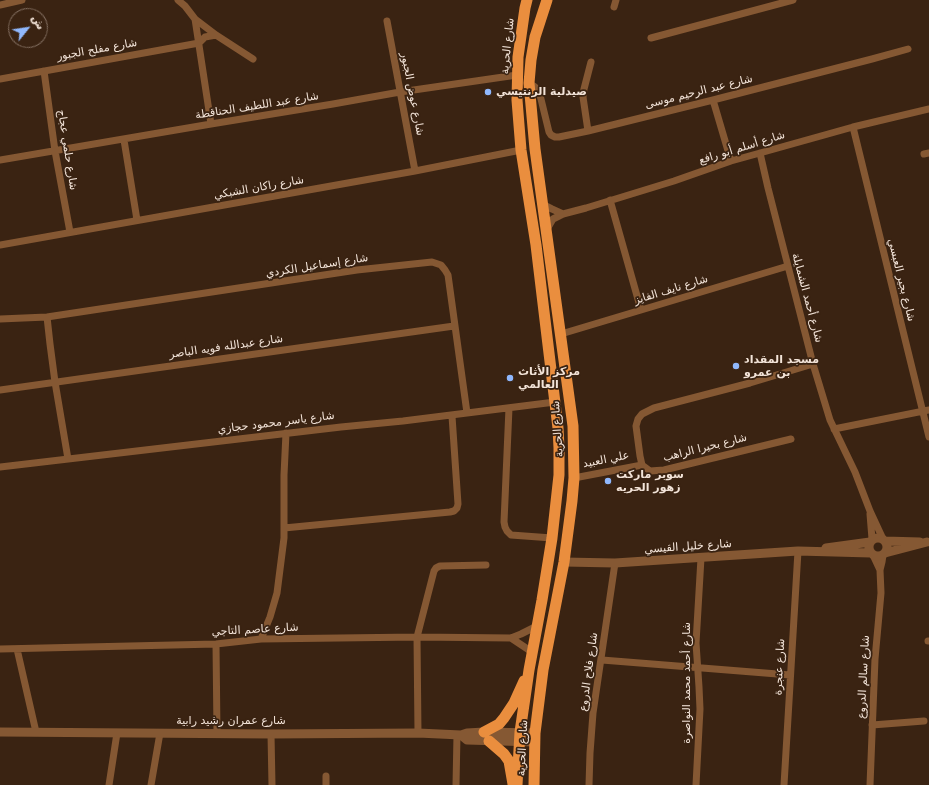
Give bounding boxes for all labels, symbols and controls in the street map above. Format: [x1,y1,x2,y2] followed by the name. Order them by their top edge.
[8,8,48,48] north arrow
[29,12,47,32] text: ش
[498,17,518,75] street label: شارع الحرية
[56,36,138,64] street label: شارع مفلح الجبور
[397,51,427,137] street label: شارع عوض الجبور
[644,72,754,112] street label: شارع عبد الرحيم موسى
[496,85,587,99] place label: صيدلية الرنتيسي
[483,87,493,97] marker: صيدلية الرنتيسي
[194,90,320,122] street label: شارع عبد اللطيف الحناقطة
[54,109,80,191] street label: شارع حلمي عجاج
[697,129,787,167] street label: شارع أسلم أبو رافع
[213,174,305,202] street label: شارع راكان الشبكي
[884,237,918,323] street label: شارع بجير العبسي
[265,251,369,281] street label: شارع إسماعيل الكردي
[789,252,825,344] street label: شارع أحمد الشمايلة
[632,272,710,308] street label: شارع نايف الفايز
[168,332,284,362] street label: شارع عبدالله فويه الباصر
[744,353,819,379] place label: مسجد المقداد بن عمرو
[731,361,741,371] marker: مسجد المقداد بن عمرو
[518,365,580,391] place label: مركز الأثاث العالمي
[505,373,515,383] marker: مركز الأثاث العالمي
[549,400,567,458] street label: شارع الحرية
[217,409,335,437] street label: شارع ياسر محمود حجازي
[662,431,748,465] street label: شارع بحيرا الراهب
[582,449,630,471] street label: علي العبيد
[616,468,684,494] place label: سوبر ماركت زهور الحريه
[603,476,613,486] marker: سوبر ماركت زهور الحريه
[644,537,732,557] street label: شارع خليل القيسي
[211,621,299,639] street label: شارع عاصم التاجي
[680,622,694,744] street label: شارع أحمد محمد النواصرة
[577,632,601,712] street label: شارع فلاح الدروع
[855,635,873,719] street label: شارع سالم الدروع
[772,638,788,696] street label: شارع عنجرة
[176,714,286,728] street label: شارع عمران رشيد رابية
[515,719,531,777] street label: شارع الحرية

